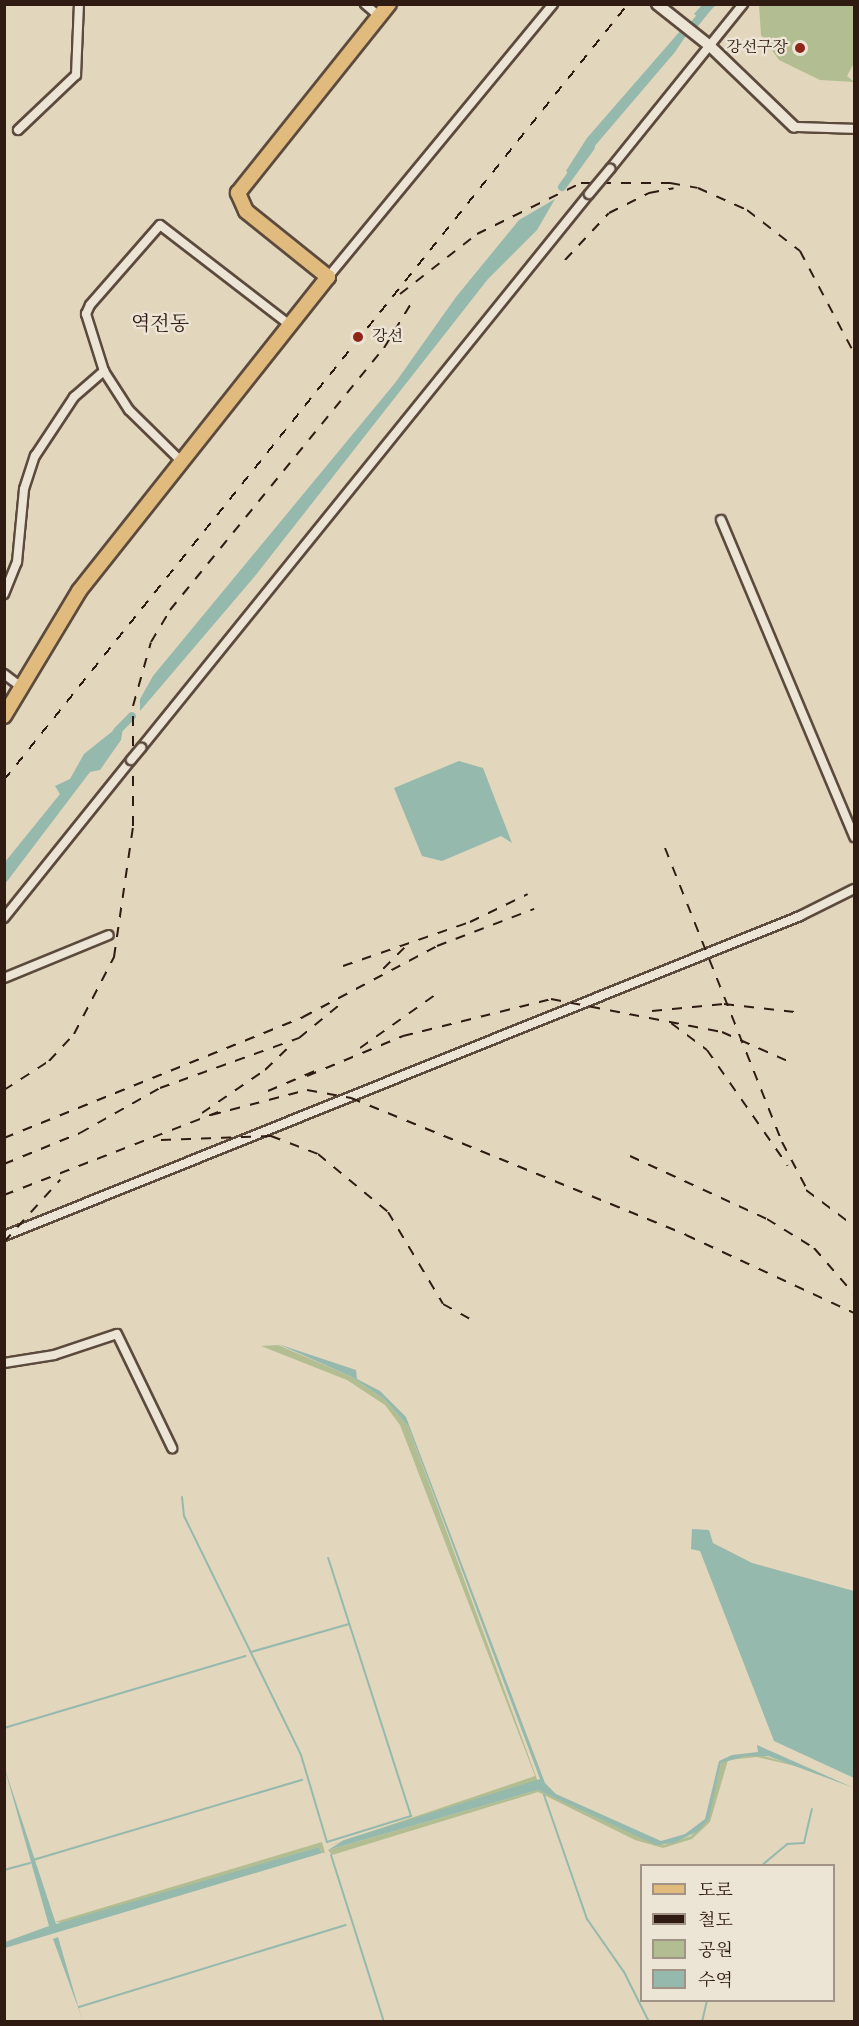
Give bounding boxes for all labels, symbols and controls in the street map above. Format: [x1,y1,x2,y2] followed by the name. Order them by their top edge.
[726,38,788,58] place label: 강선구장
[793,41,807,55] marker: 강선구장
[131,313,189,337] district label: 역전동
[372,327,403,347] place label: 강선
[349,328,367,346] marker: 강선
[640,1864,835,2002] legend
[698,1879,733,1904] text: 도로
[698,1909,733,1934] text: 철도
[698,1939,733,1964] text: 공원
[698,1969,733,1994] text: 수역

